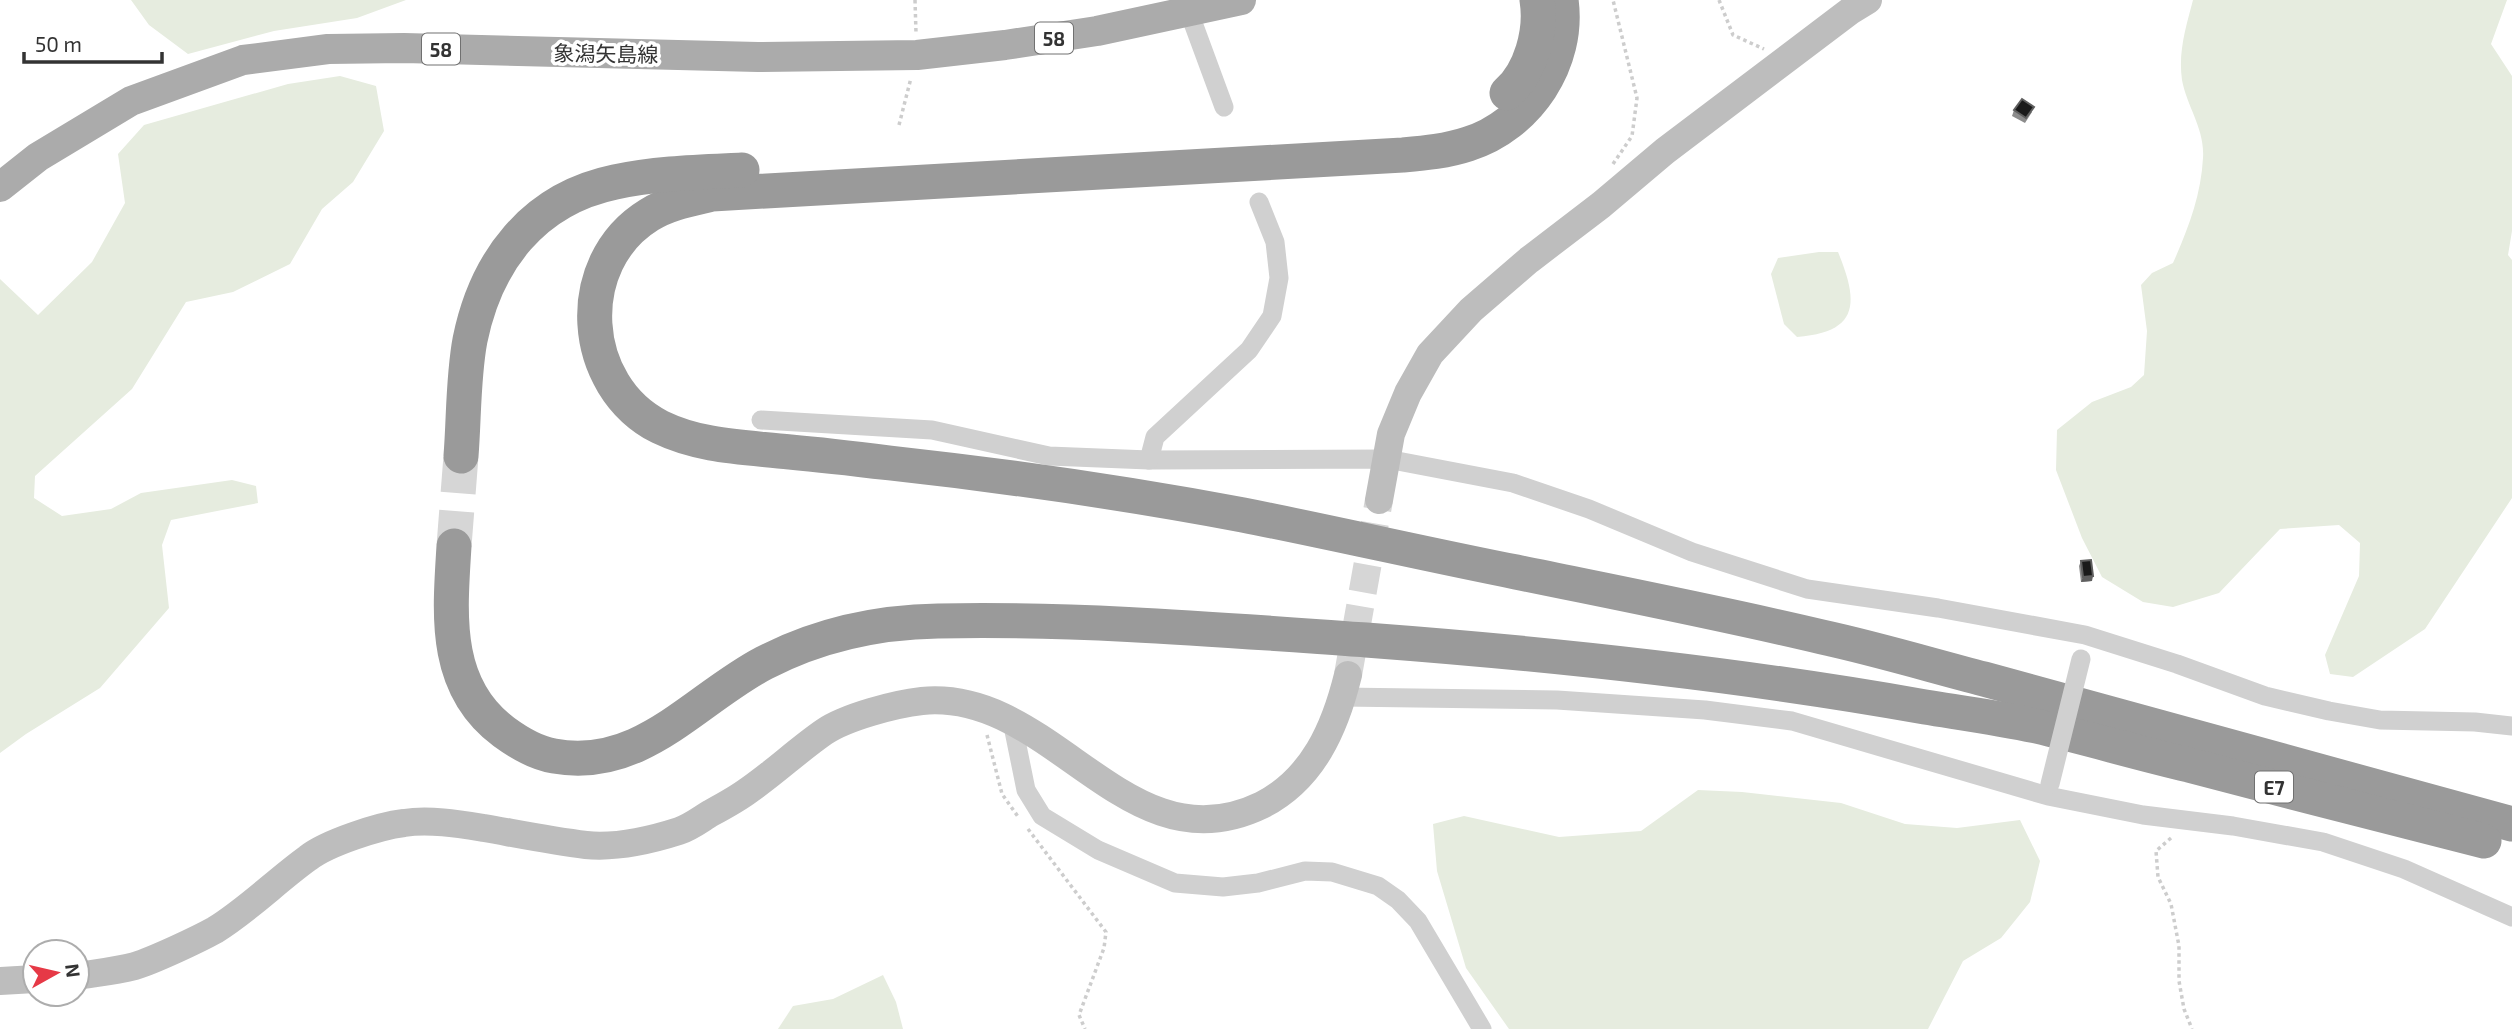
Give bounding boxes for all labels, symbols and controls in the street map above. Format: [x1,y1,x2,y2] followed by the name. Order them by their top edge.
[24,21,163,65] scale bar
[1035,22,1073,54] road number: 58
[35,31,82,56] text: 50 m
[422,34,460,64] road number: 58
[553,40,659,66] street label: 象潟矢島線
[2255,772,2293,802] road number: E7
[21,938,91,1008] north arrow
[61,962,86,979] text: N

